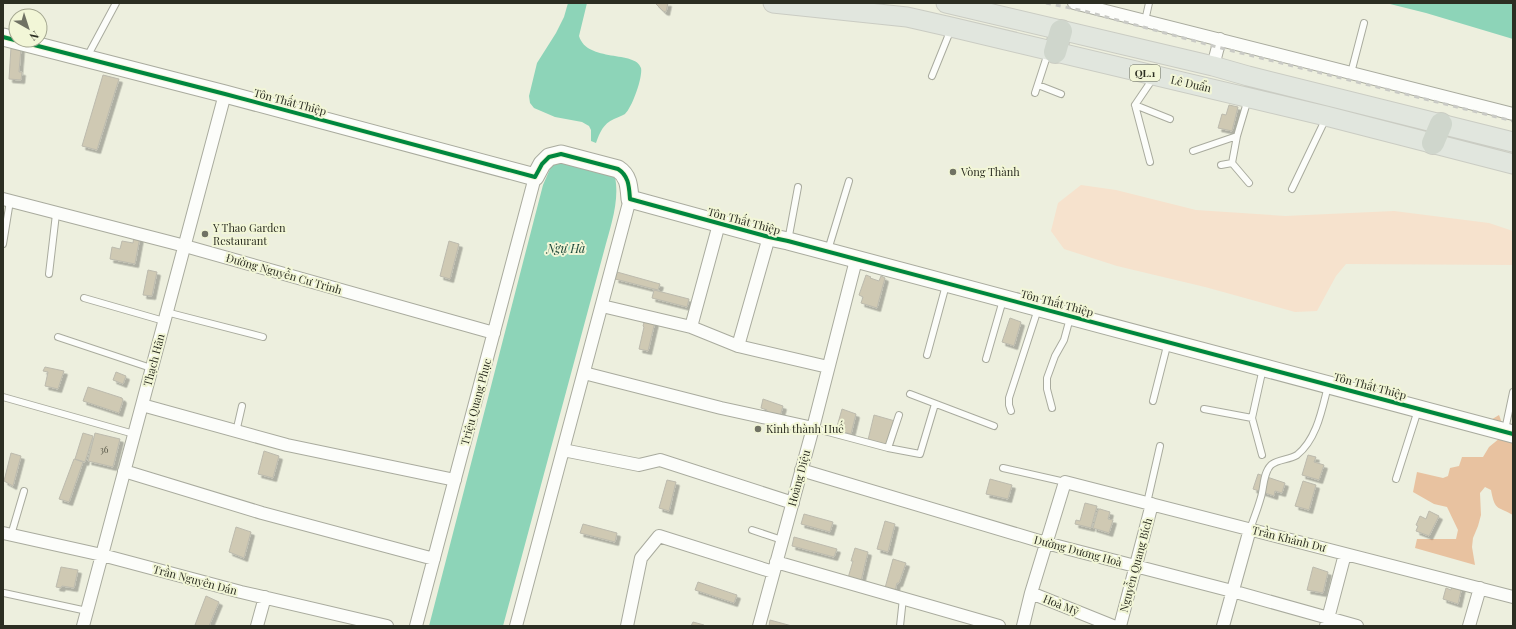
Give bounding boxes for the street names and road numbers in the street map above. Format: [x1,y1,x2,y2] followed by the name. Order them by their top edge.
[1130,65,1160,81] road number: QL.1
[1169,72,1213,96] street label: Lê Duẩn
[252,85,328,118] street label: Tôn Thất Thiệp
[706,204,782,237] street label: Tôn Thất Thiệp
[224,250,344,297] street label: Đường Nguyễn Cư Trinh
[1019,286,1095,319] street label: Tôn Thất Thiệp
[139,332,168,388] street label: Thạch Hãn
[457,357,494,447] street label: Triệu Quang Phục
[1332,369,1408,402] street label: Tôn Thất Thiệp
[784,447,813,508] street label: Hoàng Diệu
[1116,516,1155,614] street label: Nguyễn Quang Bích
[1251,522,1328,555] street label: Trần Khánh Dư
[1033,532,1124,570] street label: Đường Dương Hoà
[151,561,239,598] street label: Trần Nguyên Đán
[1041,591,1082,619] street label: Hoà Mỹ

